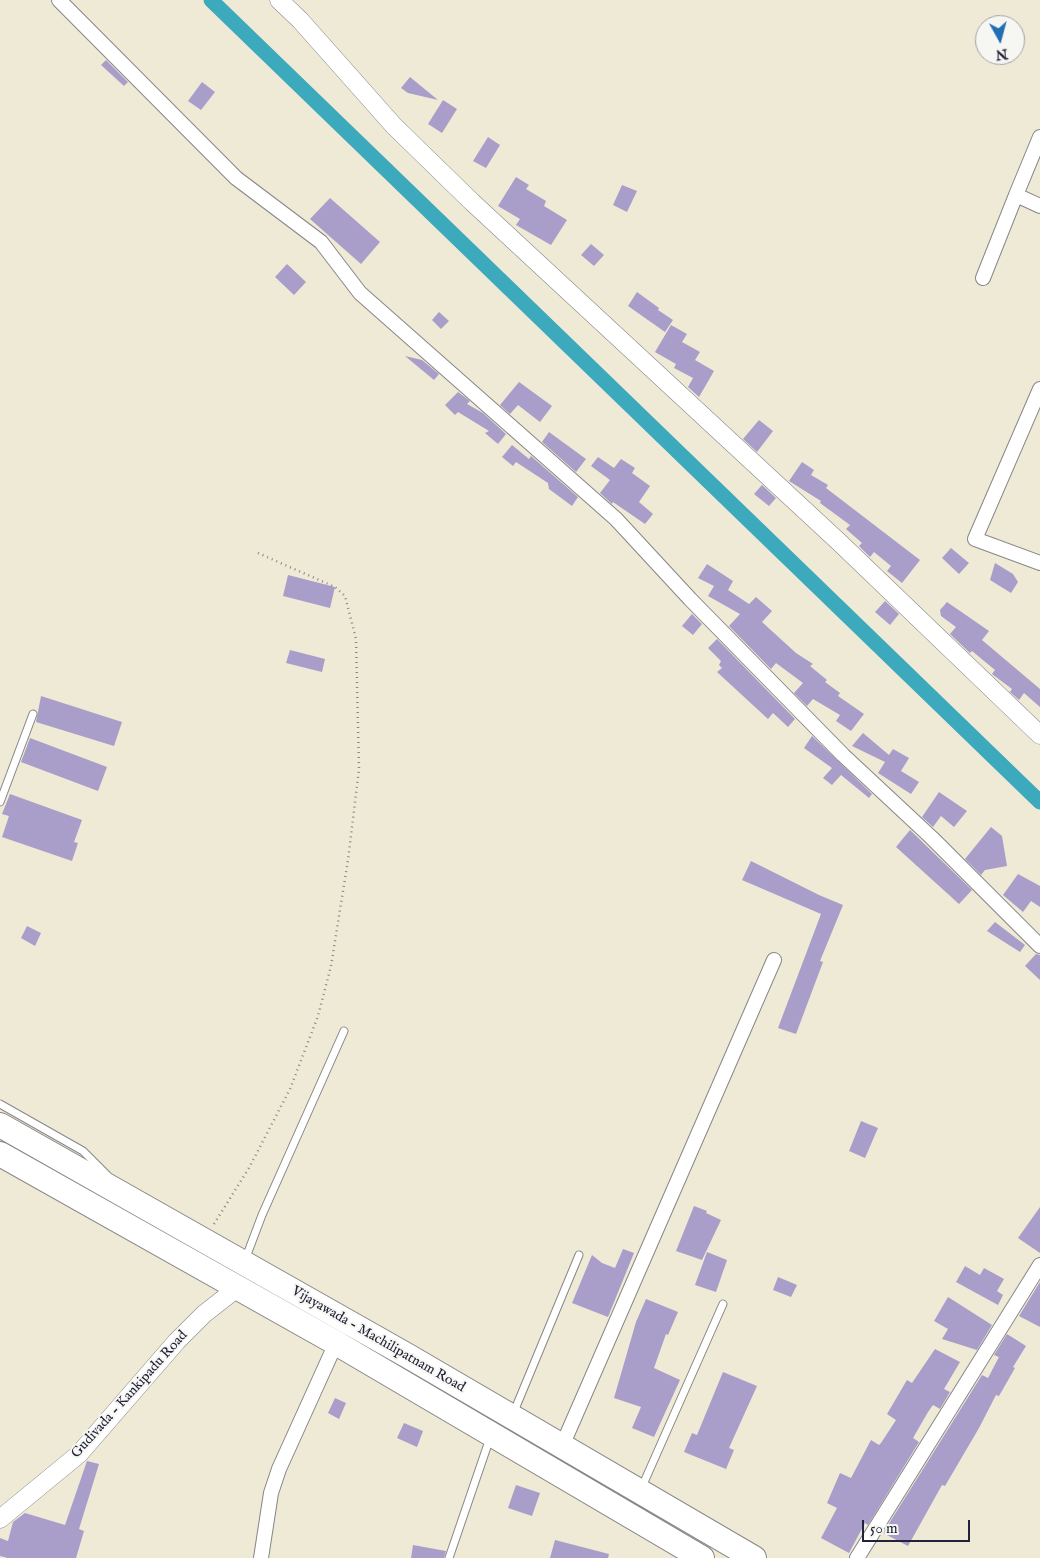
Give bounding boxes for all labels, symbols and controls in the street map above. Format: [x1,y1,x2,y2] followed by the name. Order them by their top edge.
[975,15,1025,65] north arrow
[995,44,1009,64] text: N
[288,1283,468,1397] street label: Vijayawada - Machilipatnam Road
[68,1328,192,1462] street label: Gudivada - Kankipadu Road
[865,1510,972,1542] scale bar
[870,1519,898,1538] text: 50 m

